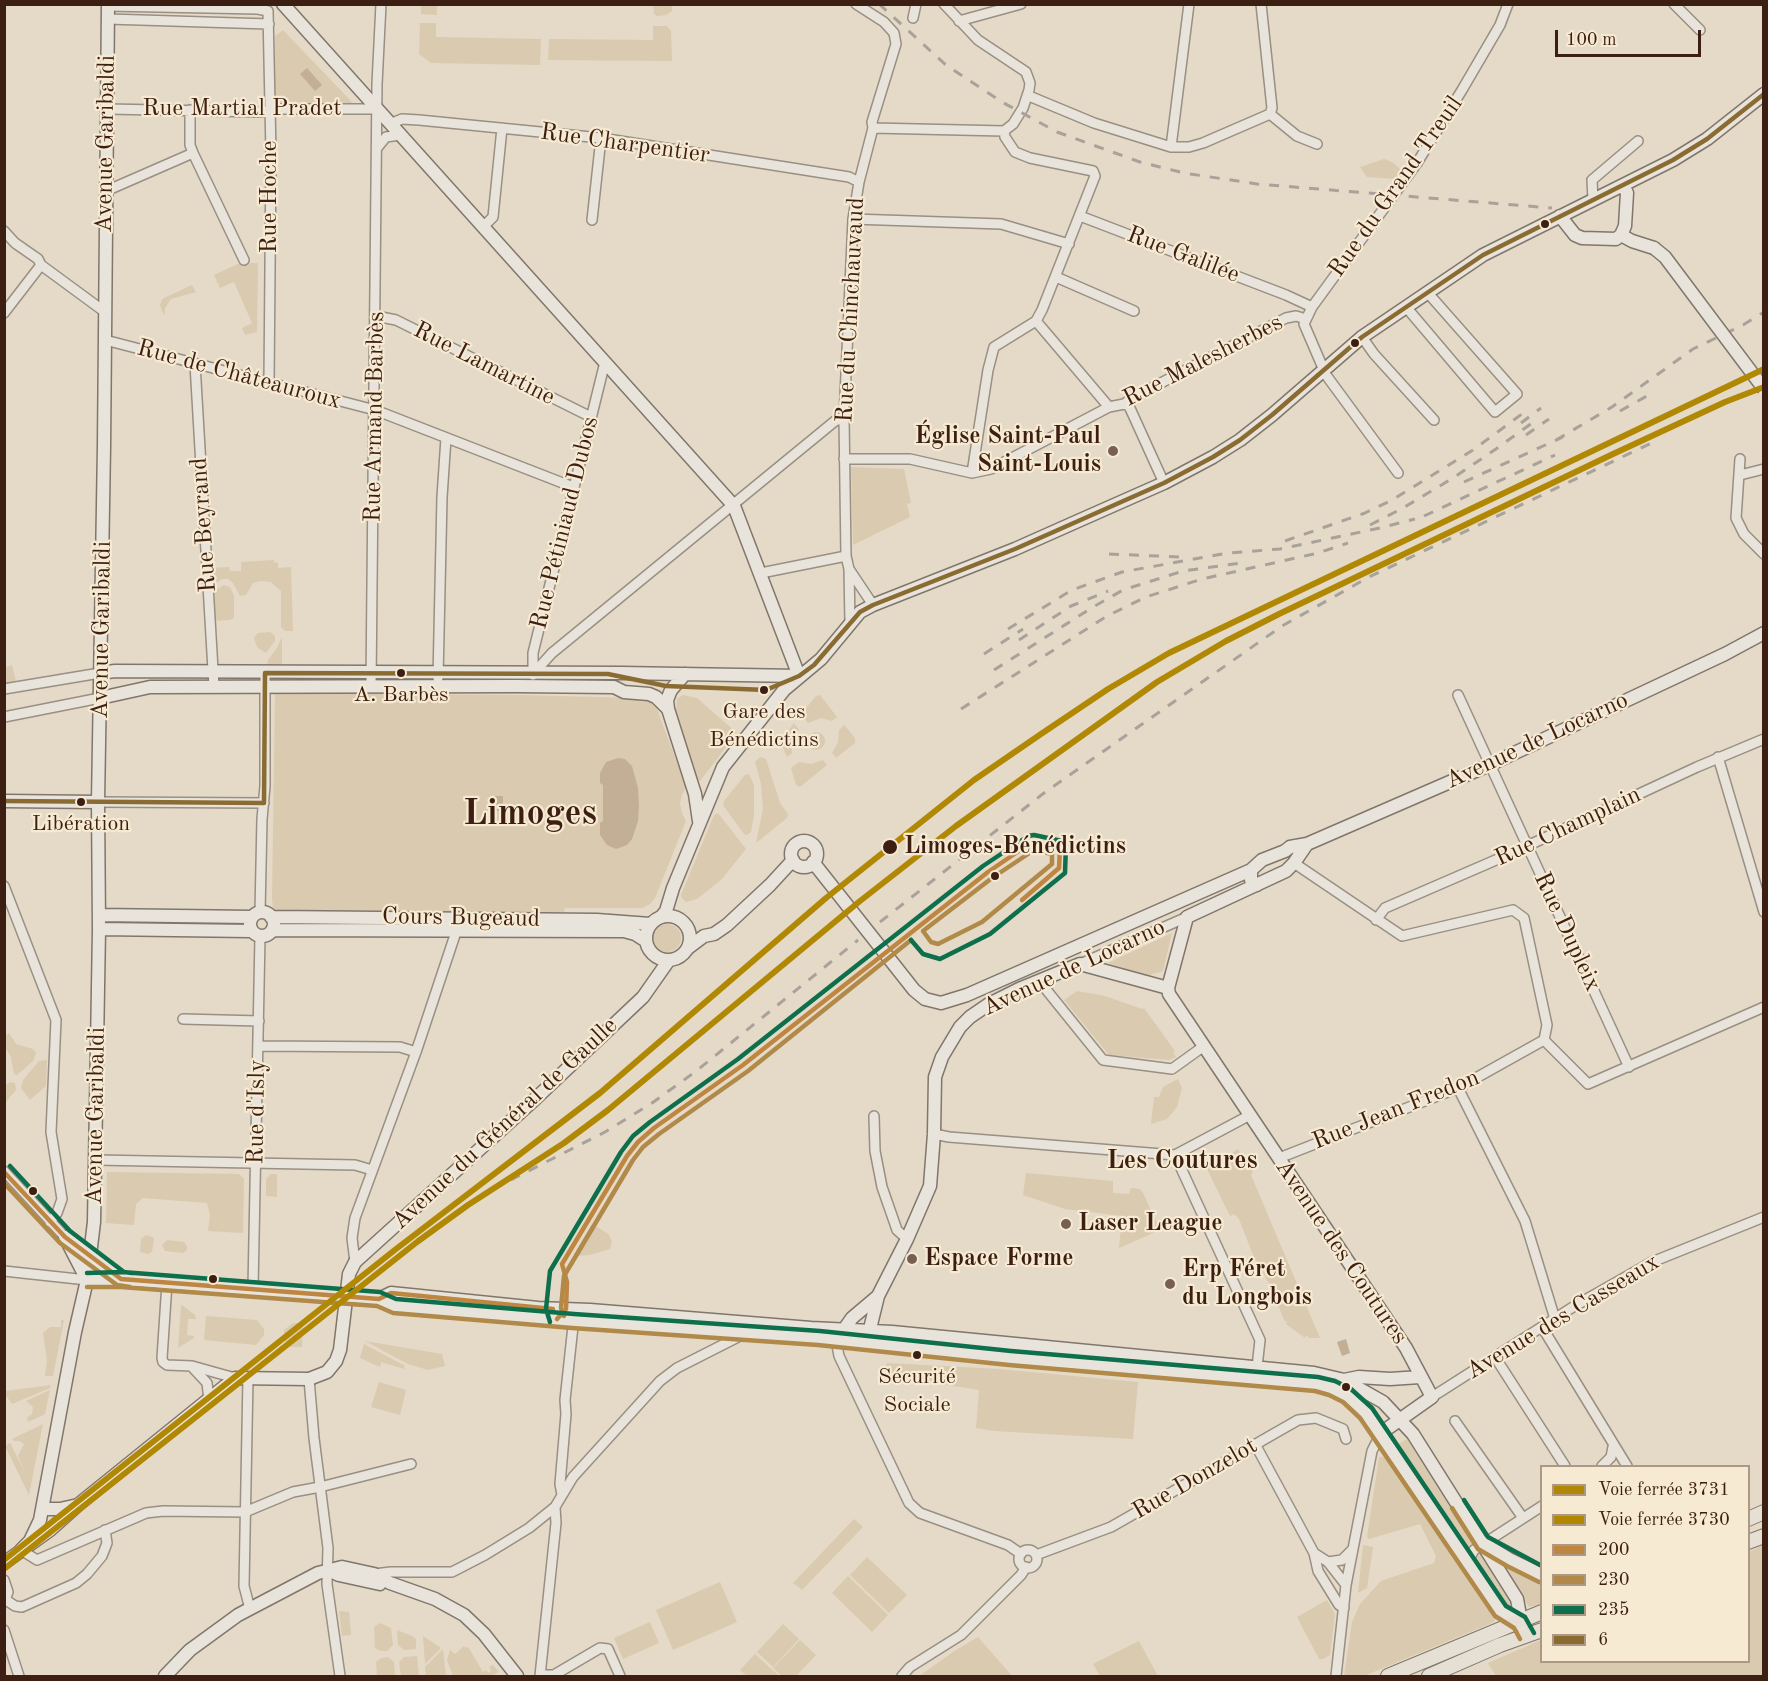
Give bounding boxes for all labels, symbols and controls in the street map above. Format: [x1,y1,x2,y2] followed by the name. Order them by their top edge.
[1558,18,1704,56] scale bar
[1566,31,1617,49] text: 100 m
[90,55,122,233] street label: Avenue Garibaldi
[1323,91,1469,283] street label: Rue du Grand Treuil
[142,95,342,123] street label: Rue Martial Pradet
[538,118,712,170] street label: Rue Charpentier
[256,140,284,254] street label: Rue Hoche
[831,197,871,423] street label: Rue du Chinchauvaud
[1539,218,1551,230] unlabelled marker
[1123,220,1243,290] street label: Rue Galilée
[1118,308,1288,414] street label: Rue Malesherbes
[359,311,391,523] street label: Rue Armand Barbès
[408,316,560,412] street label: Rue Lamartine
[134,334,344,416] street label: Rue de Châteauroux
[1349,337,1361,349] unlabelled marker
[525,414,605,632] street label: Rue Pétiniaud Dubos
[915,423,1101,479] place label: Église Saint-Paul Saint-Louis
[1106,444,1120,458] marker: Église Saint-Paul Saint-Louis
[185,457,223,593] street label: Rue Beyrand
[86,541,118,719] street label: Avenue Garibaldi
[395,667,407,679] marker: A. Barbès
[353,682,449,708] place label: A. Barbès
[758,684,770,696] marker: Gare des Bénédictins
[1441,686,1633,796] street label: Avenue de Locarno
[709,699,819,750] place label: Gare des Bénédictins
[1490,781,1646,873] street label: Rue Champlain
[463,793,597,837] district label: Limoges
[75,796,87,808] marker: Libération
[32,811,130,837] place label: Libération
[904,833,1126,861] place label: Limoges-Bénédictins
[881,838,899,856] marker: Limoges-Bénédictins
[1527,868,1607,996] street label: Rue Dupleix
[989,870,1001,882] unlabelled marker
[382,902,540,934] street label: Cours Bugeaud
[978,913,1170,1023] street label: Avenue de Locarno
[386,1012,624,1236] street label: Avenue du Général de Gaulle
[80,1027,112,1205] street label: Avenue Garibaldi
[242,1059,272,1165] street label: Rue d'Isly
[1308,1063,1484,1157] street label: Rue Jean Fredon
[1106,1145,1258,1177] district label: Les Coutures
[1268,1154,1414,1350] street label: Avenue des Coutures
[27,1185,39,1197] unlabelled marker
[1078,1210,1222,1238] place label: Laser League
[1059,1217,1073,1231] marker: Laser League
[924,1245,1073,1273] place label: Espace Forme
[1461,1248,1665,1386] street label: Avenue des Casseaux
[905,1252,919,1266] marker: Espace Forme
[1182,1256,1312,1312] place label: Erp Féret du Longbois
[207,1273,219,1285] unlabelled marker
[1163,1277,1177,1291] marker: Erp Féret du Longbois
[911,1349,923,1361] marker: Sécurité Sociale
[878,1364,956,1416] place label: Sécurité Sociale
[1340,1381,1352,1393] unlabelled marker
[1127,1432,1263,1526] street label: Rue Donzelot
[1540,1465,1750,1663] legend
[1598,1481,1730,1499] text: Voie ferrée 3731
[1598,1511,1730,1529] text: Voie ferrée 3730
[1598,1541,1629,1559] text: 200
[1598,1571,1629,1589] text: 230
[1598,1601,1629,1619] text: 235
[1598,1631,1608,1649] text: 6

